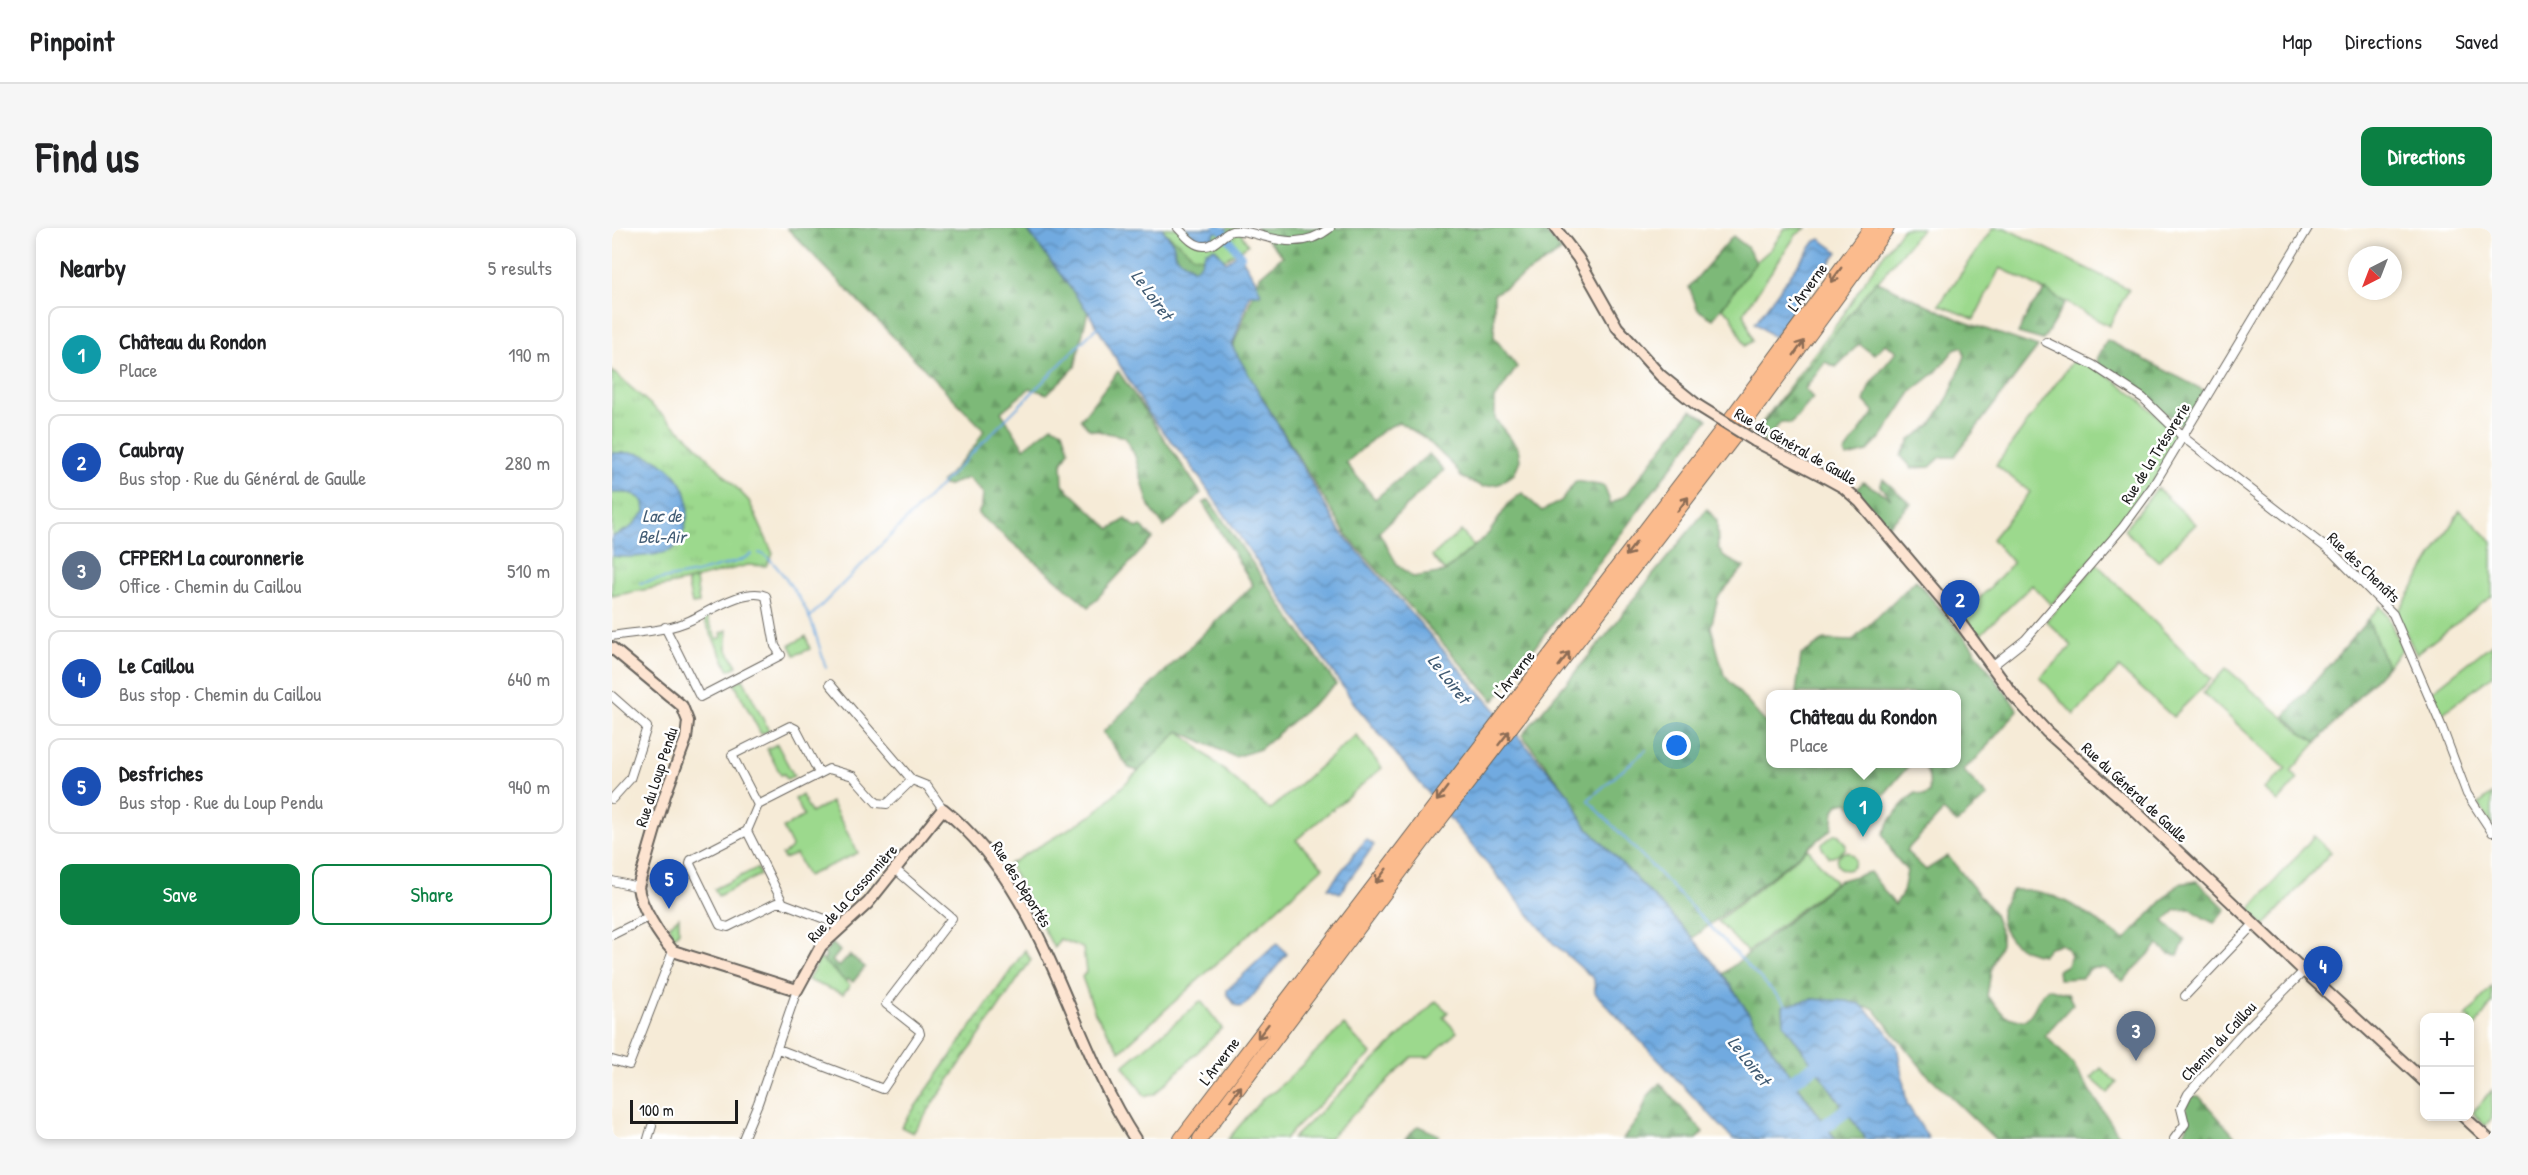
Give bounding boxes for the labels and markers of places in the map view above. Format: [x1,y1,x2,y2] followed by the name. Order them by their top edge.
[1940,580,1980,630] pin: 2
[1844,788,1882,837] pin: 1
[650,860,688,909] pin: 5
[2304,946,2342,996] pin: 4
[2116,1012,2156,1061] pin: 3

